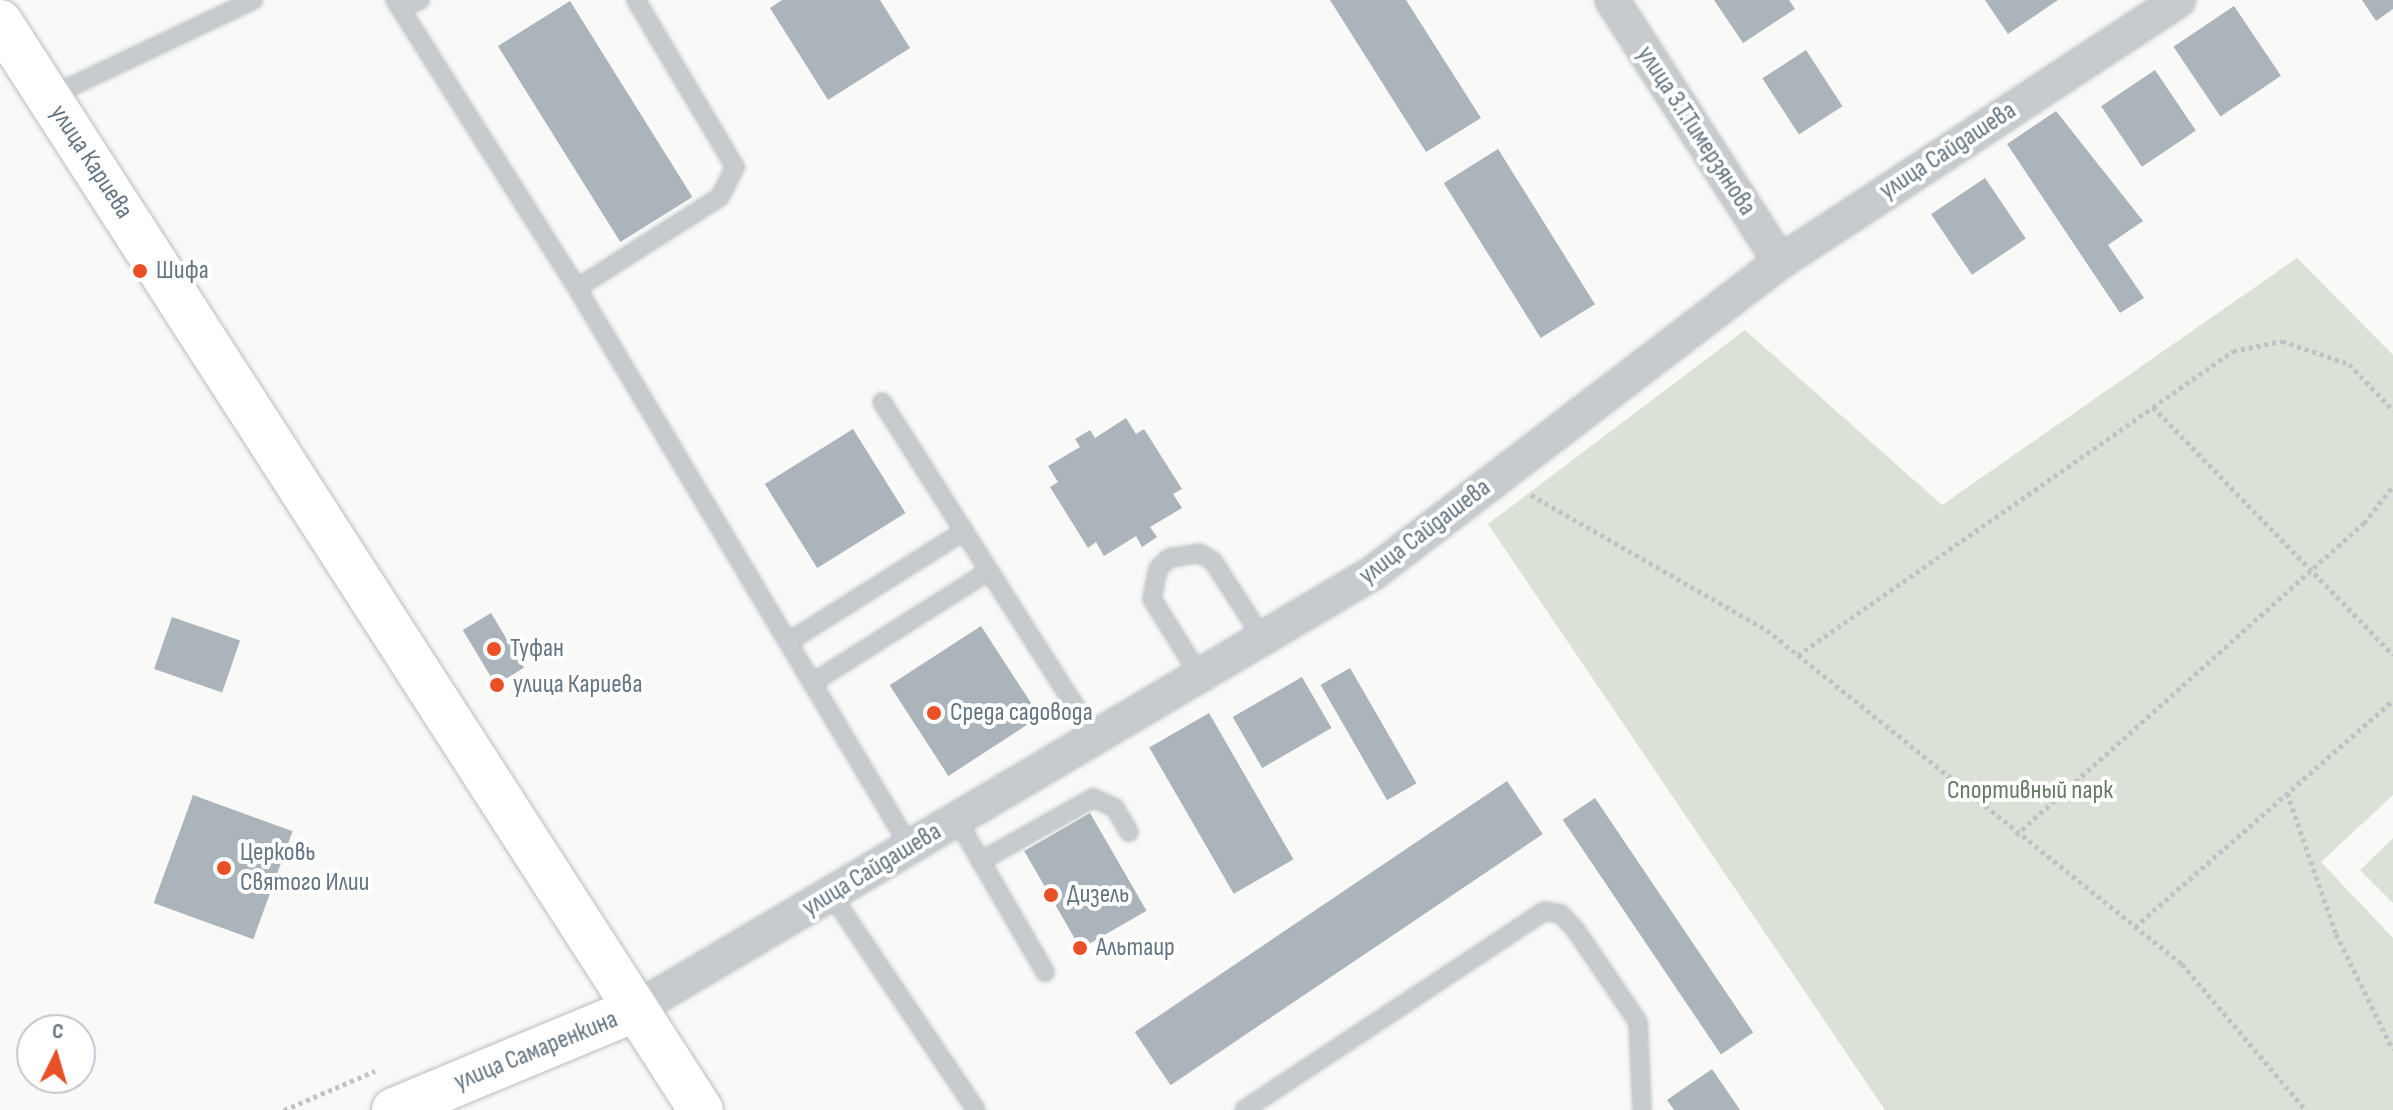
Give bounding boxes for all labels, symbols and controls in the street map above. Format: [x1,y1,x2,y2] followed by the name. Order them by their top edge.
[1630,40,1762,222] street label: улица З.Т.Тимерзянова
[1874,95,2022,207] street label: улица Сайдашева
[43,99,139,225] street label: улица Кариева
[156,255,209,287] place label: Шифа
[131,262,149,280] marker: Шифа
[1353,472,1497,592] street label: улица Сайдашева
[510,633,564,665] place label: Туфан
[485,640,503,658] marker: Туфан
[513,669,642,701] place label: улица Кариева
[488,676,506,694] marker: улица Кариева
[950,697,1093,729] place label: Среда садовода
[925,704,943,722] marker: Среда садовода
[1947,775,2113,807] park label: Спортивный парк
[797,816,947,924] street label: улица Сайдашева
[240,837,369,898] place label: Церковь Святого Илии
[215,859,233,877] marker: Церковь Святого Илии
[1067,879,1129,911] place label: Дизель
[1042,886,1060,904] marker: Дизель
[1096,932,1175,964] place label: Альтаир
[1071,939,1089,957] marker: Альтаир
[450,1004,622,1098] street label: улица Самаренкина
[16,1014,96,1094] north arrow
[51,1018,65,1046] text: С

